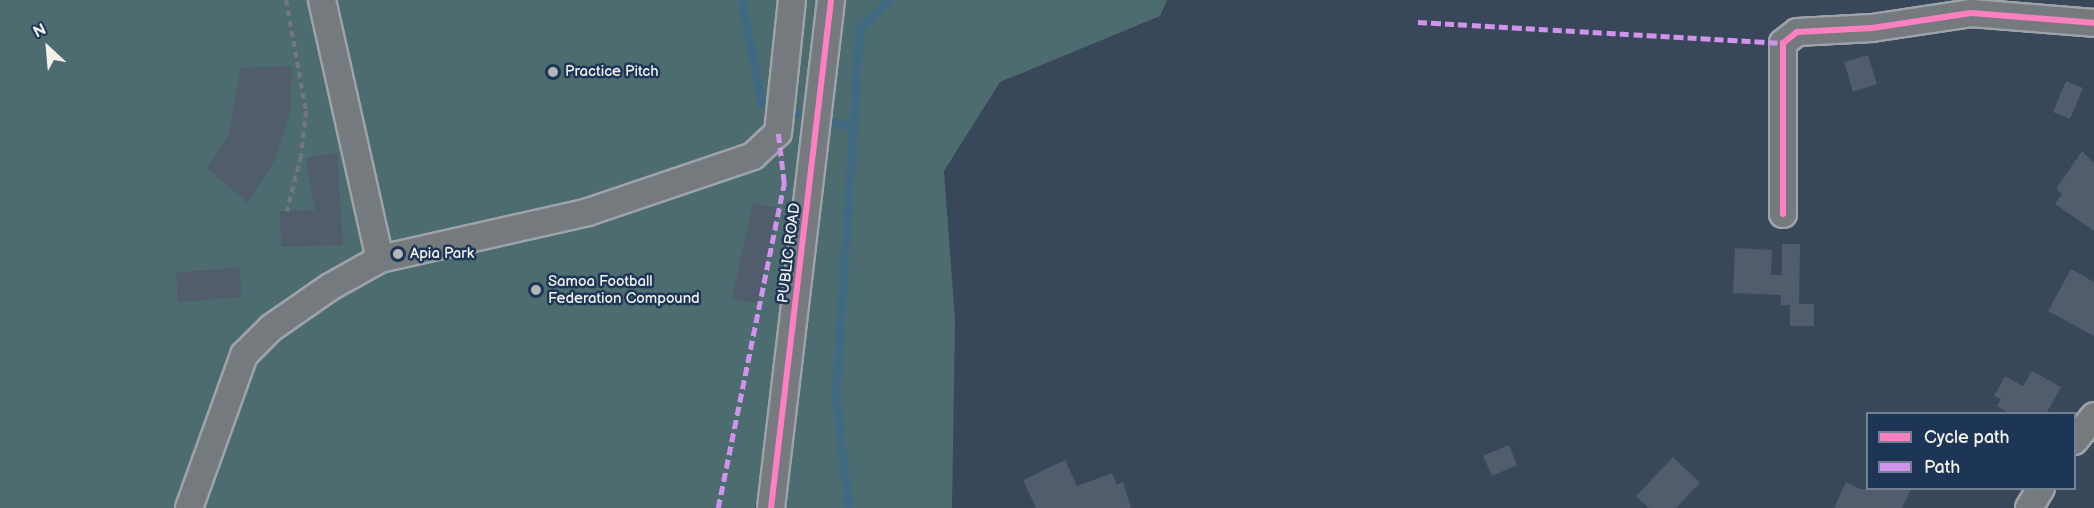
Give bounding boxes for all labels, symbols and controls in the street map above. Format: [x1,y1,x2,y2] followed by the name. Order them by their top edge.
[18,18,78,78] north arrow
[30,20,49,43] text: N
[565,63,658,81] place label: Practice Pitch
[546,65,560,79] marker: Practice Pitch
[774,202,804,304] street label: PUBLIC ROAD
[410,245,474,263] place label: Apia Park
[391,247,405,261] marker: Apia Park
[548,272,700,307] place label: Samoa Football Federation Compound
[529,283,543,297] marker: Samoa Football Federation Compound
[1866,412,2076,490] legend
[1924,427,2010,448] text: Cycle path
[1924,457,1960,478] text: Path

